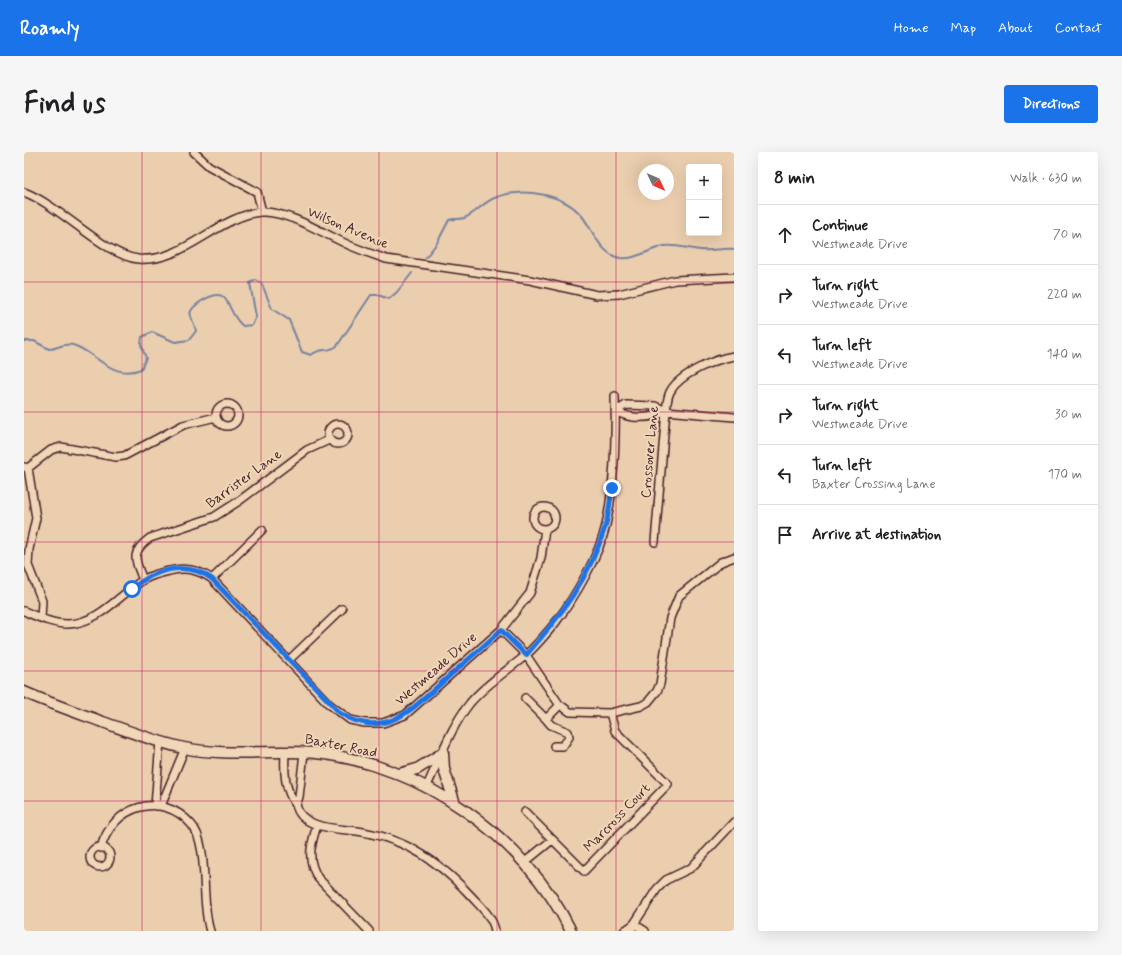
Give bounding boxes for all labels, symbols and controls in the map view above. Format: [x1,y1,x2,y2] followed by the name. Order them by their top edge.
[20,16,79,41] text: Roamly
[894,19,928,37] text: Home
[950,19,976,37] text: Map
[998,19,1033,37] text: About
[1055,19,1102,37] text: Contact
[1004,85,1098,123] button: Directions
[24,86,105,123] text: Find us
[638,164,674,200] north arrow
[686,164,722,236] map controls
[686,164,722,200] button: +
[774,167,815,189] text: 8 min
[1010,170,1082,187] text: Walk · 630 m
[686,200,722,236] button: −
[305,203,392,253] street label: Wilson Avenue
[812,216,868,236] text: Continue
[774,224,796,246] icon: ahead
[1053,226,1082,243] text: 70 m
[812,236,908,253] text: Westmeade Drive
[812,276,879,296] text: Turn right
[774,284,796,306] icon: right
[1047,286,1082,303] text: 220 m
[812,296,908,313] text: Westmeade Drive
[812,336,872,356] text: Turn left
[774,344,796,366] icon: left
[1047,346,1082,363] text: 140 m
[812,356,908,373] text: Westmeade Drive
[812,396,879,416] text: Turn right
[774,404,796,426] icon: right
[637,405,663,499] street label: Crossover Lane
[1055,406,1082,423] text: 30 m
[812,416,908,433] text: Westmeade Drive
[203,445,286,513] street label: Barrister Lane
[812,456,872,476] text: Turn left
[774,464,796,486] icon: left
[1048,466,1082,483] text: 170 m
[812,476,936,493] text: Baxter Crossing Lane
[603,479,621,497] route end
[774,524,796,546] icon: arrive
[812,525,941,545] text: Arrive at destination
[123,580,141,598] route start
[391,628,481,710] street label: Westmeade Drive
[303,730,379,762] street label: Baxter Road
[580,780,654,856] street label: Marcross Court

